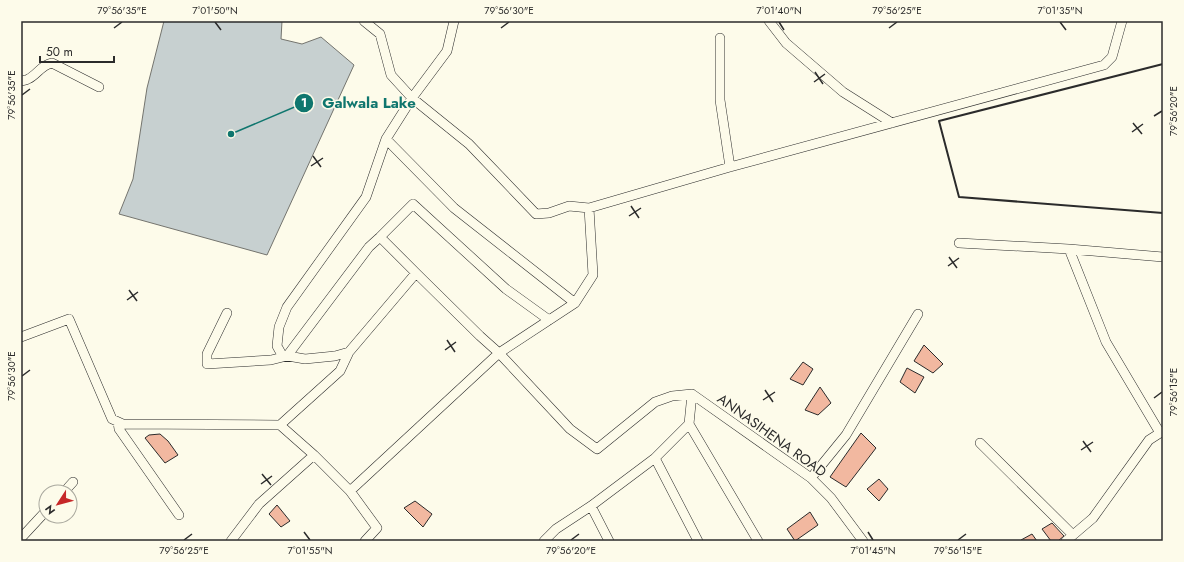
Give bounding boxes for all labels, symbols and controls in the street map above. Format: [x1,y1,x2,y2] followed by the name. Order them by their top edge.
[97,3,147,18] text: 79°56'35"E
[192,3,238,18] text: 7°01'50"N
[484,3,534,18] text: 79°56'30"E
[756,3,802,18] text: 7°01'40"N
[872,3,922,18] text: 79°56'25"E
[1038,3,1082,18] text: 7°01'35"N
[40,38,114,64] scale bar
[46,43,73,61] text: 50 m
[4,70,19,120] text: 79°56'35"E
[1166,86,1181,136] text: 79°56'20"E
[294,90,423,117] callout: Galwala Lake
[322,92,416,114] text: Galwala Lake
[301,94,307,112] text: 1
[4,351,19,401] text: 79°56'30"E
[1166,368,1181,416] text: 79°56'15"E
[713,389,831,481] street label: ANNASIHENA ROAD
[38,484,78,524] north arrow
[41,502,59,518] text: N
[159,543,209,558] text: 79°56'25"E
[287,543,333,558] text: 7°01'55"N
[546,543,596,558] text: 79°56'20"E
[850,543,896,558] text: 7°01'45"N
[934,543,982,558] text: 79°56'15"E

